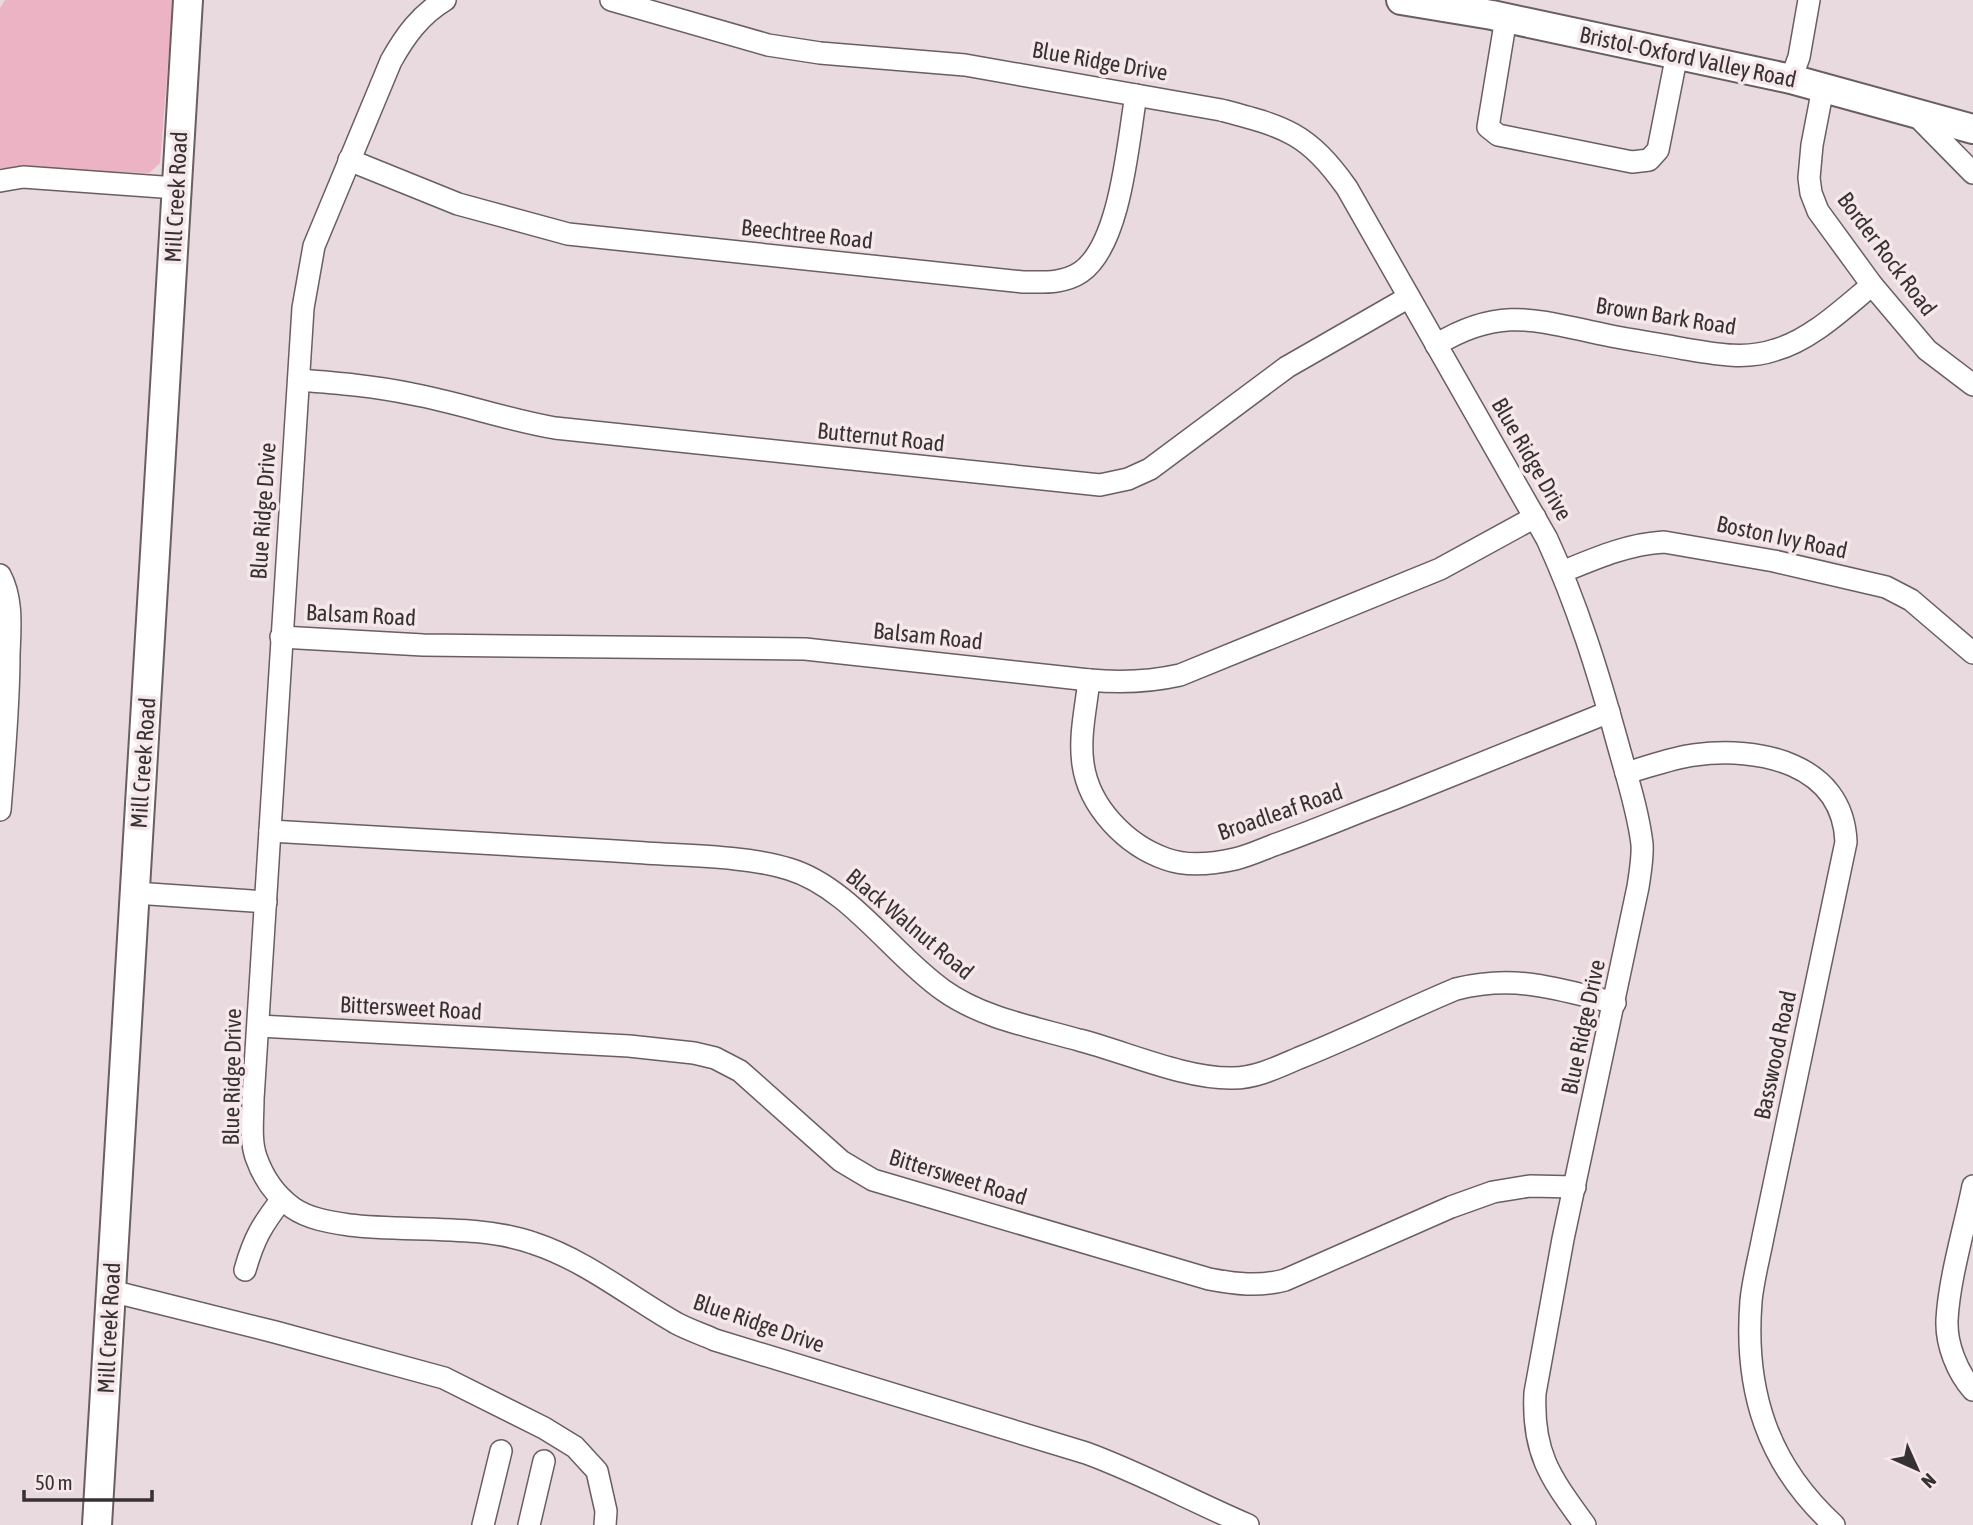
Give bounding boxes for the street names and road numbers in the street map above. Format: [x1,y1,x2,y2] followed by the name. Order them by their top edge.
[1577,21,1799,93] street label: Bristol-Oxford Valley Road
[1030,36,1170,86] street label: Blue Ridge Drive
[160,131,192,263] street label: Mill Creek Road
[1832,187,1942,321] street label: Border Rock Road
[740,214,874,254] street label: Beechtree Road
[1594,292,1738,340] street label: Brown Bark Road
[1486,393,1578,525] street label: Blue Ridge Drive
[816,417,946,457] street label: Butternut Road
[245,442,281,580] street label: Blue Ridge Drive
[1714,510,1850,564] street label: Boston Ivy Road
[305,599,417,631] street label: Balsam Road
[872,617,984,655] street label: Balsam Road
[125,697,161,829] street label: Mill Creek Road
[1214,778,1346,846] street label: Broadleaf Road
[841,863,979,985] street label: Black Walnut Road
[1556,957,1610,1097] street label: Blue Ridge Drive
[1749,988,1801,1122] street label: Basswood Road
[339,991,483,1025] street label: Bittersweet Road
[218,1008,246,1146] street label: Blue Ridge Drive
[886,1144,1030,1210] street label: Bittersweet Road
[93,1262,125,1394] street label: Mill Creek Road
[690,1288,828,1358] street label: Blue Ridge Drive

